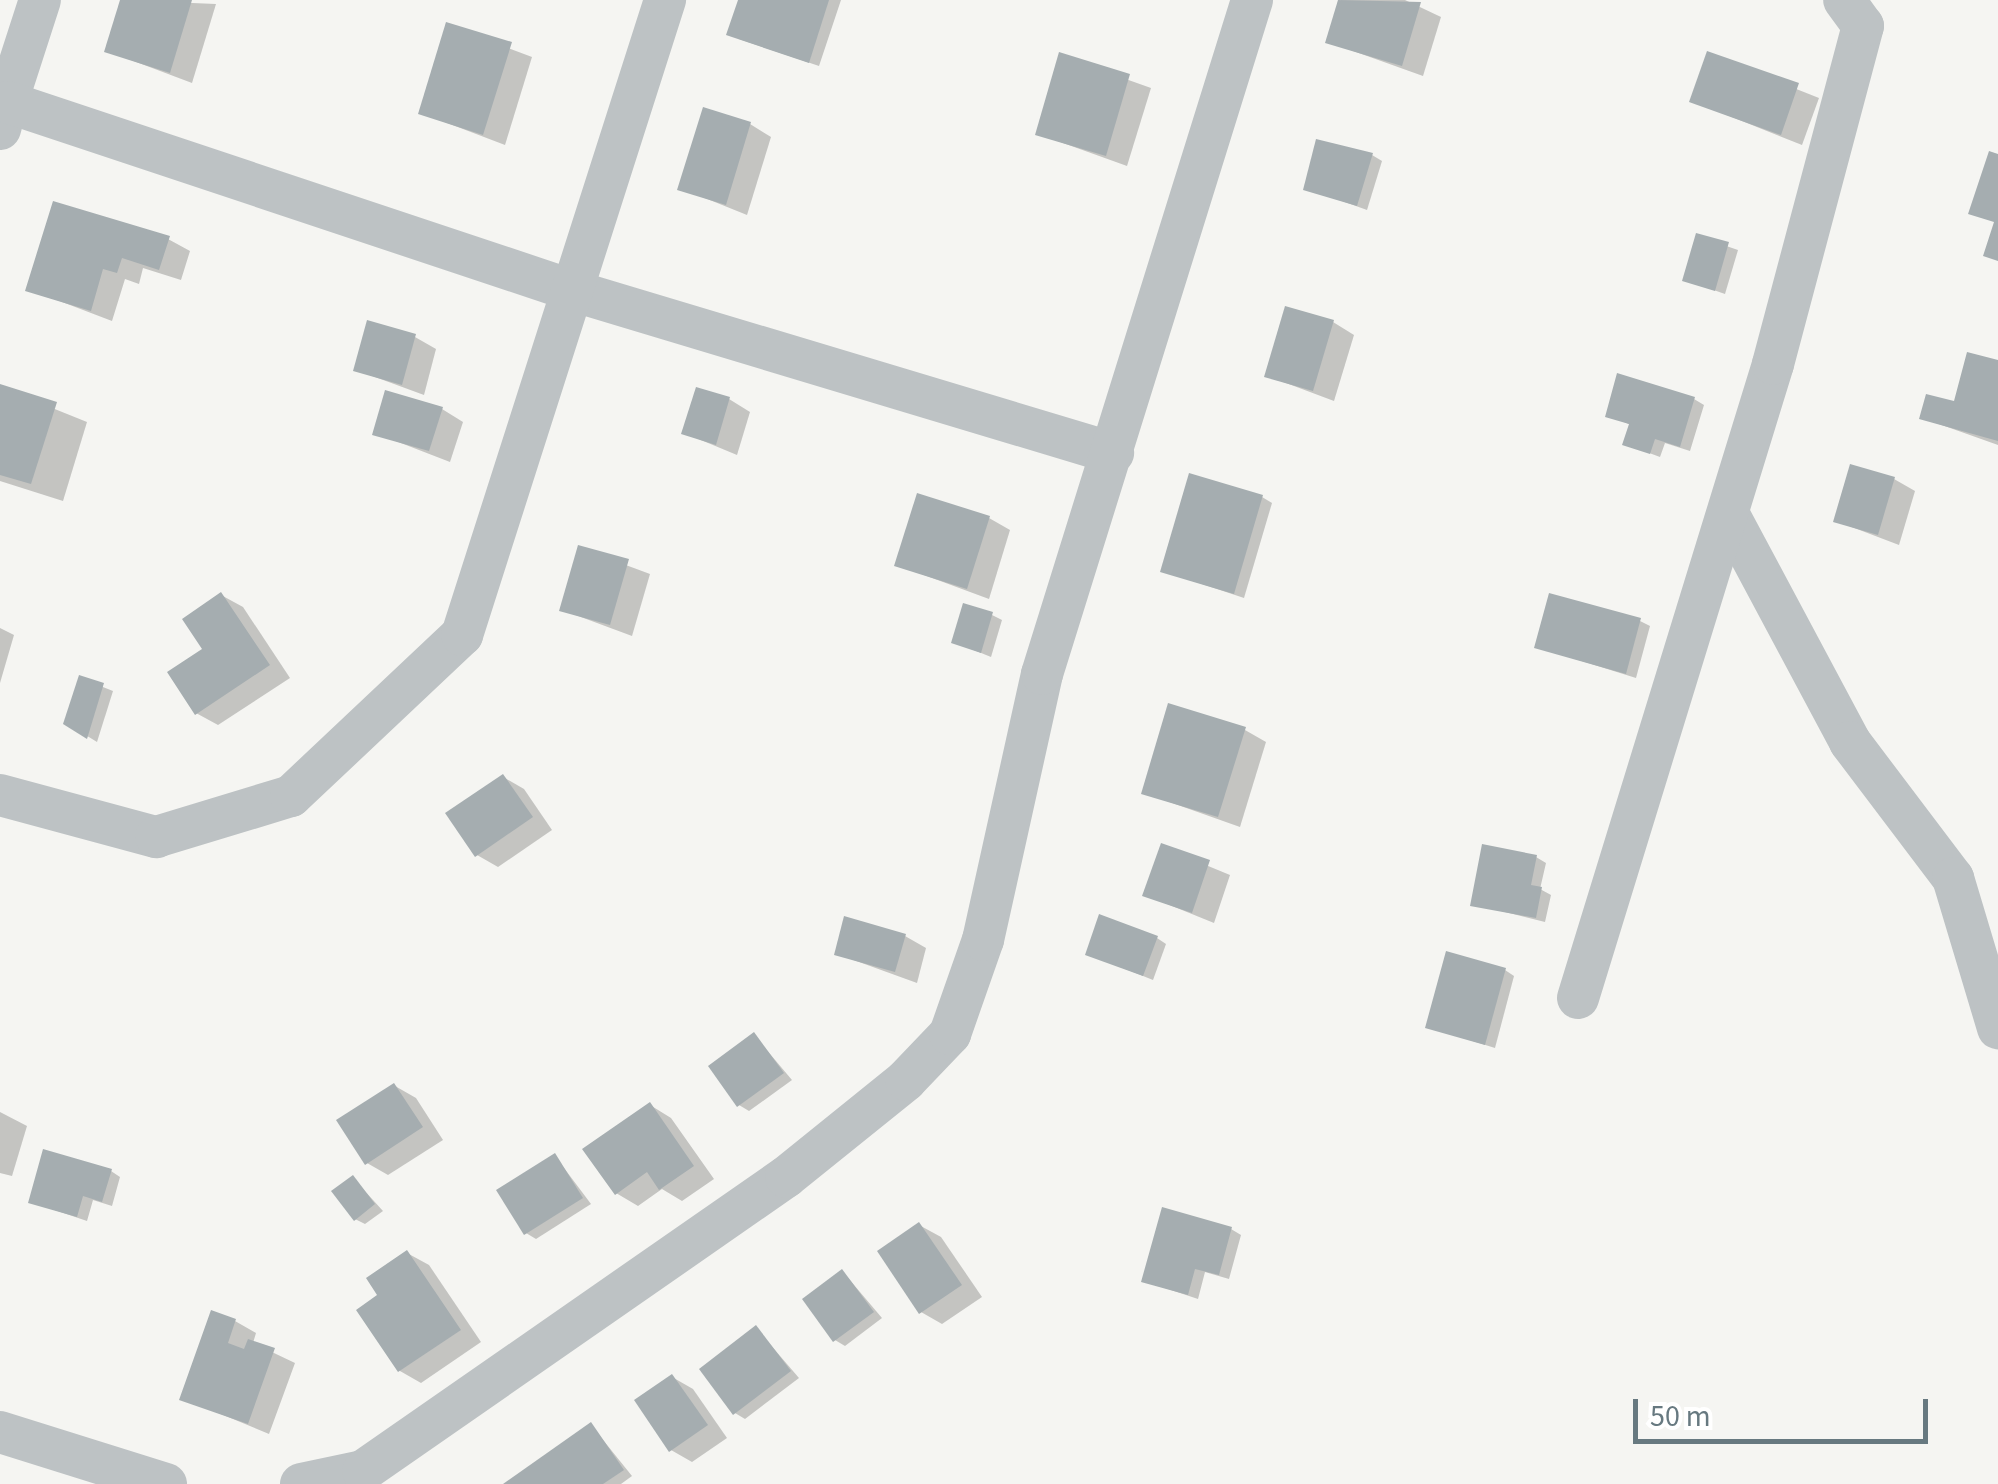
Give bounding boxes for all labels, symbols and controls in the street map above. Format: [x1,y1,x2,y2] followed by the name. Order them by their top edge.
[1638,1379,1933,1441] scale bar
[1650,1395,1711,1438] text: 50 m

